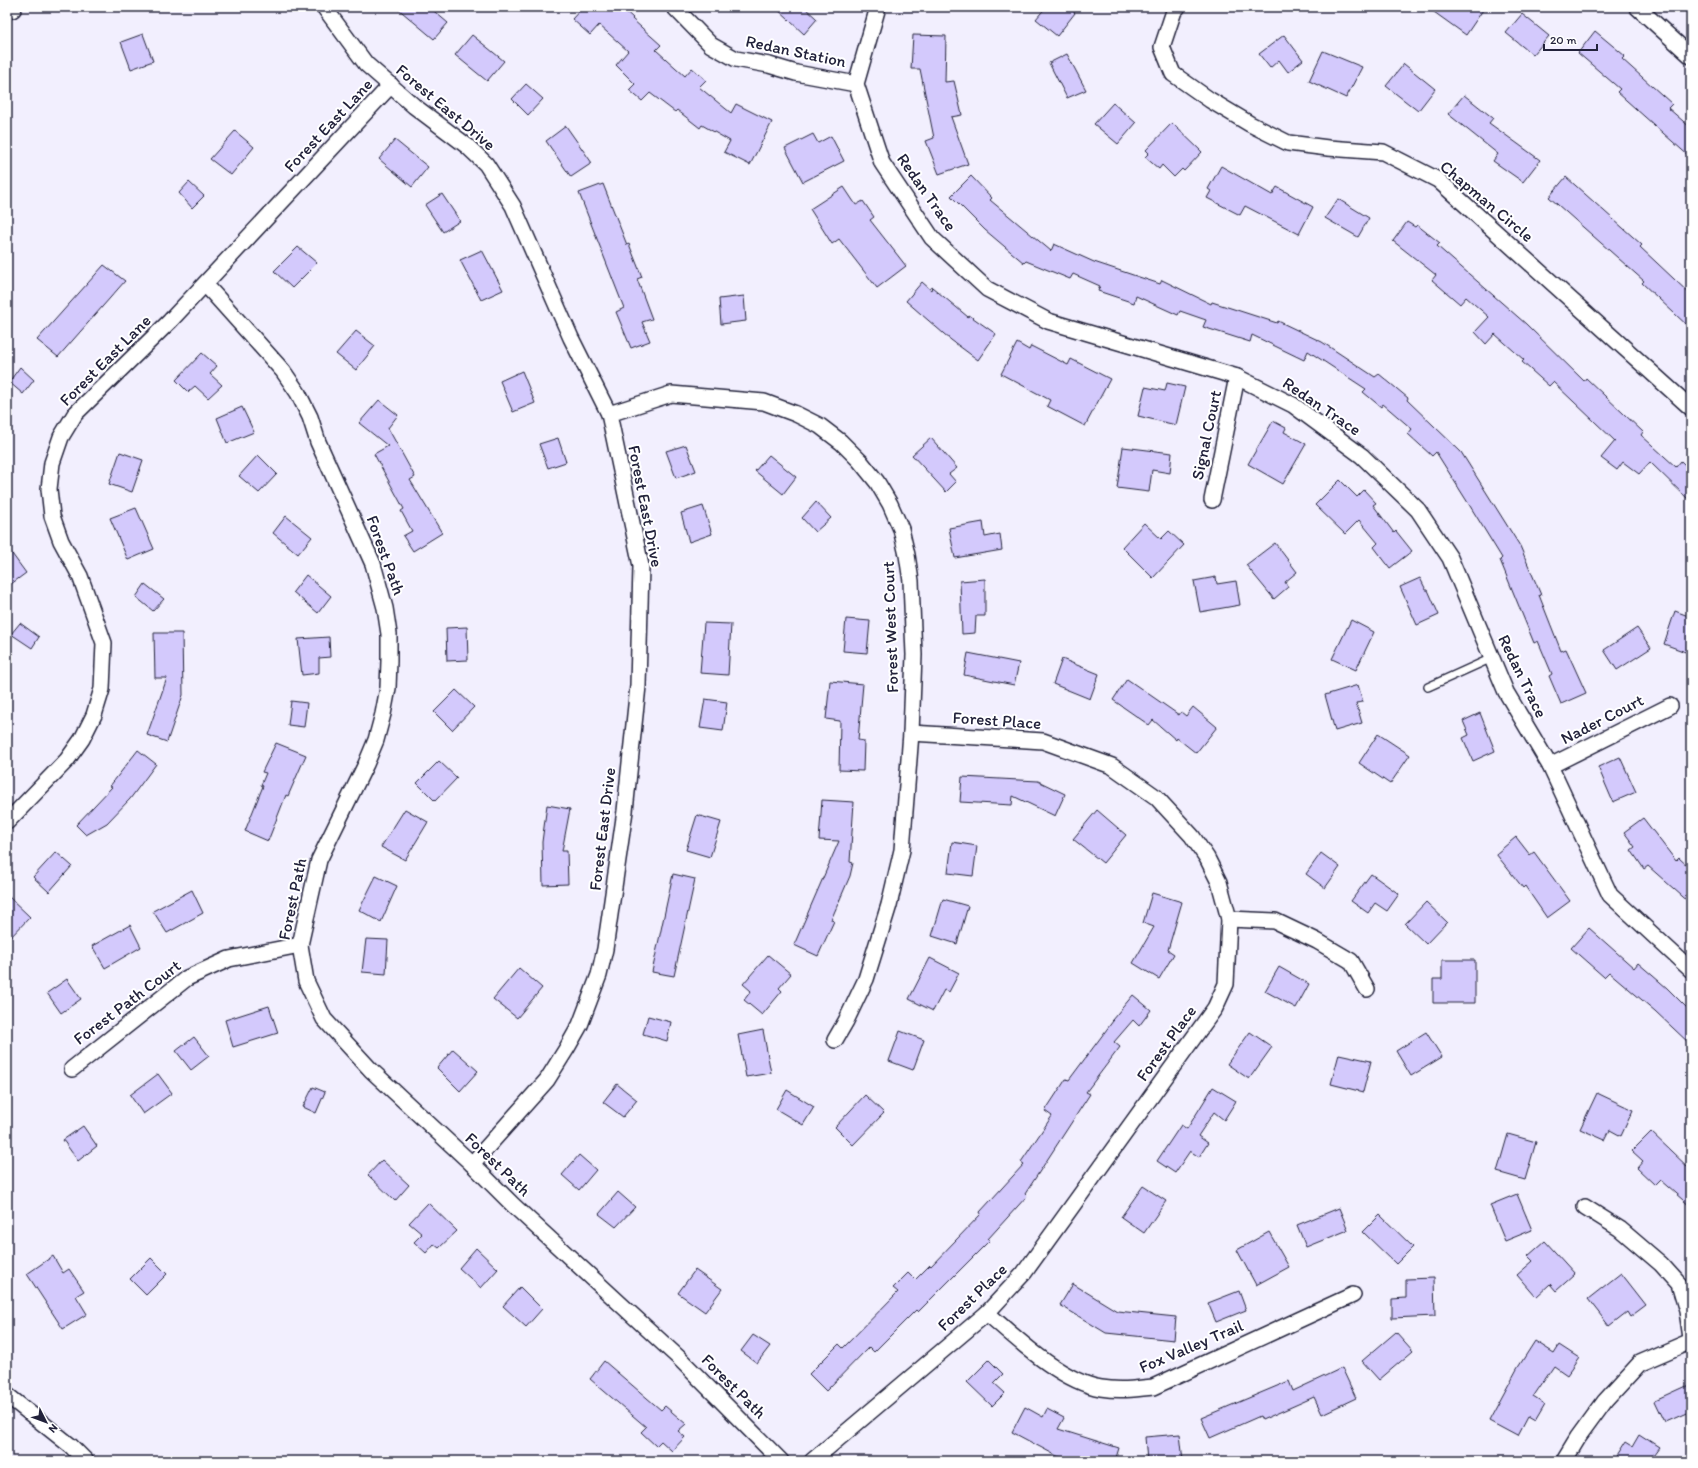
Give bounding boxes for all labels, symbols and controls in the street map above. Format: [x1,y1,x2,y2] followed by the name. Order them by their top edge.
[1544,26,1597,52] scale bar
[744,31,848,71] street label: Redan Station
[1550,33,1577,47] text: 20 m
[392,60,500,154] street label: Forest East Drive
[280,74,376,176] street label: Forest East Lane
[893,149,961,235] street label: Redan Trace
[1436,156,1538,246] street label: Chapman Circle
[55,310,155,410] street label: Forest East Lane
[1279,373,1365,439] street label: Redan Trace
[1187,388,1225,481] street label: Signal Court
[624,443,668,569] street label: Forest East Drive
[362,513,410,598] street label: Forest Path
[878,561,902,693] street label: Forest West Court
[1494,631,1552,721] street label: Redan Trace
[1557,690,1647,748] street label: Nader Court
[952,707,1042,733] street label: Forest Place
[585,766,619,892] street label: Forest East Drive
[274,856,310,942] street label: Forest Path
[69,955,185,1049] street label: Forest Path Court
[1132,1001,1200,1085] street label: Forest Place
[461,1128,535,1200] street label: Forest Path
[933,1259,1011,1335] street label: Forest Place
[1136,1315,1246,1377] street label: Fox Valley Trail
[698,1350,771,1423] street label: Forest Path
[26,1402,66,1442] north arrow
[46,1421,60,1435] text: N

